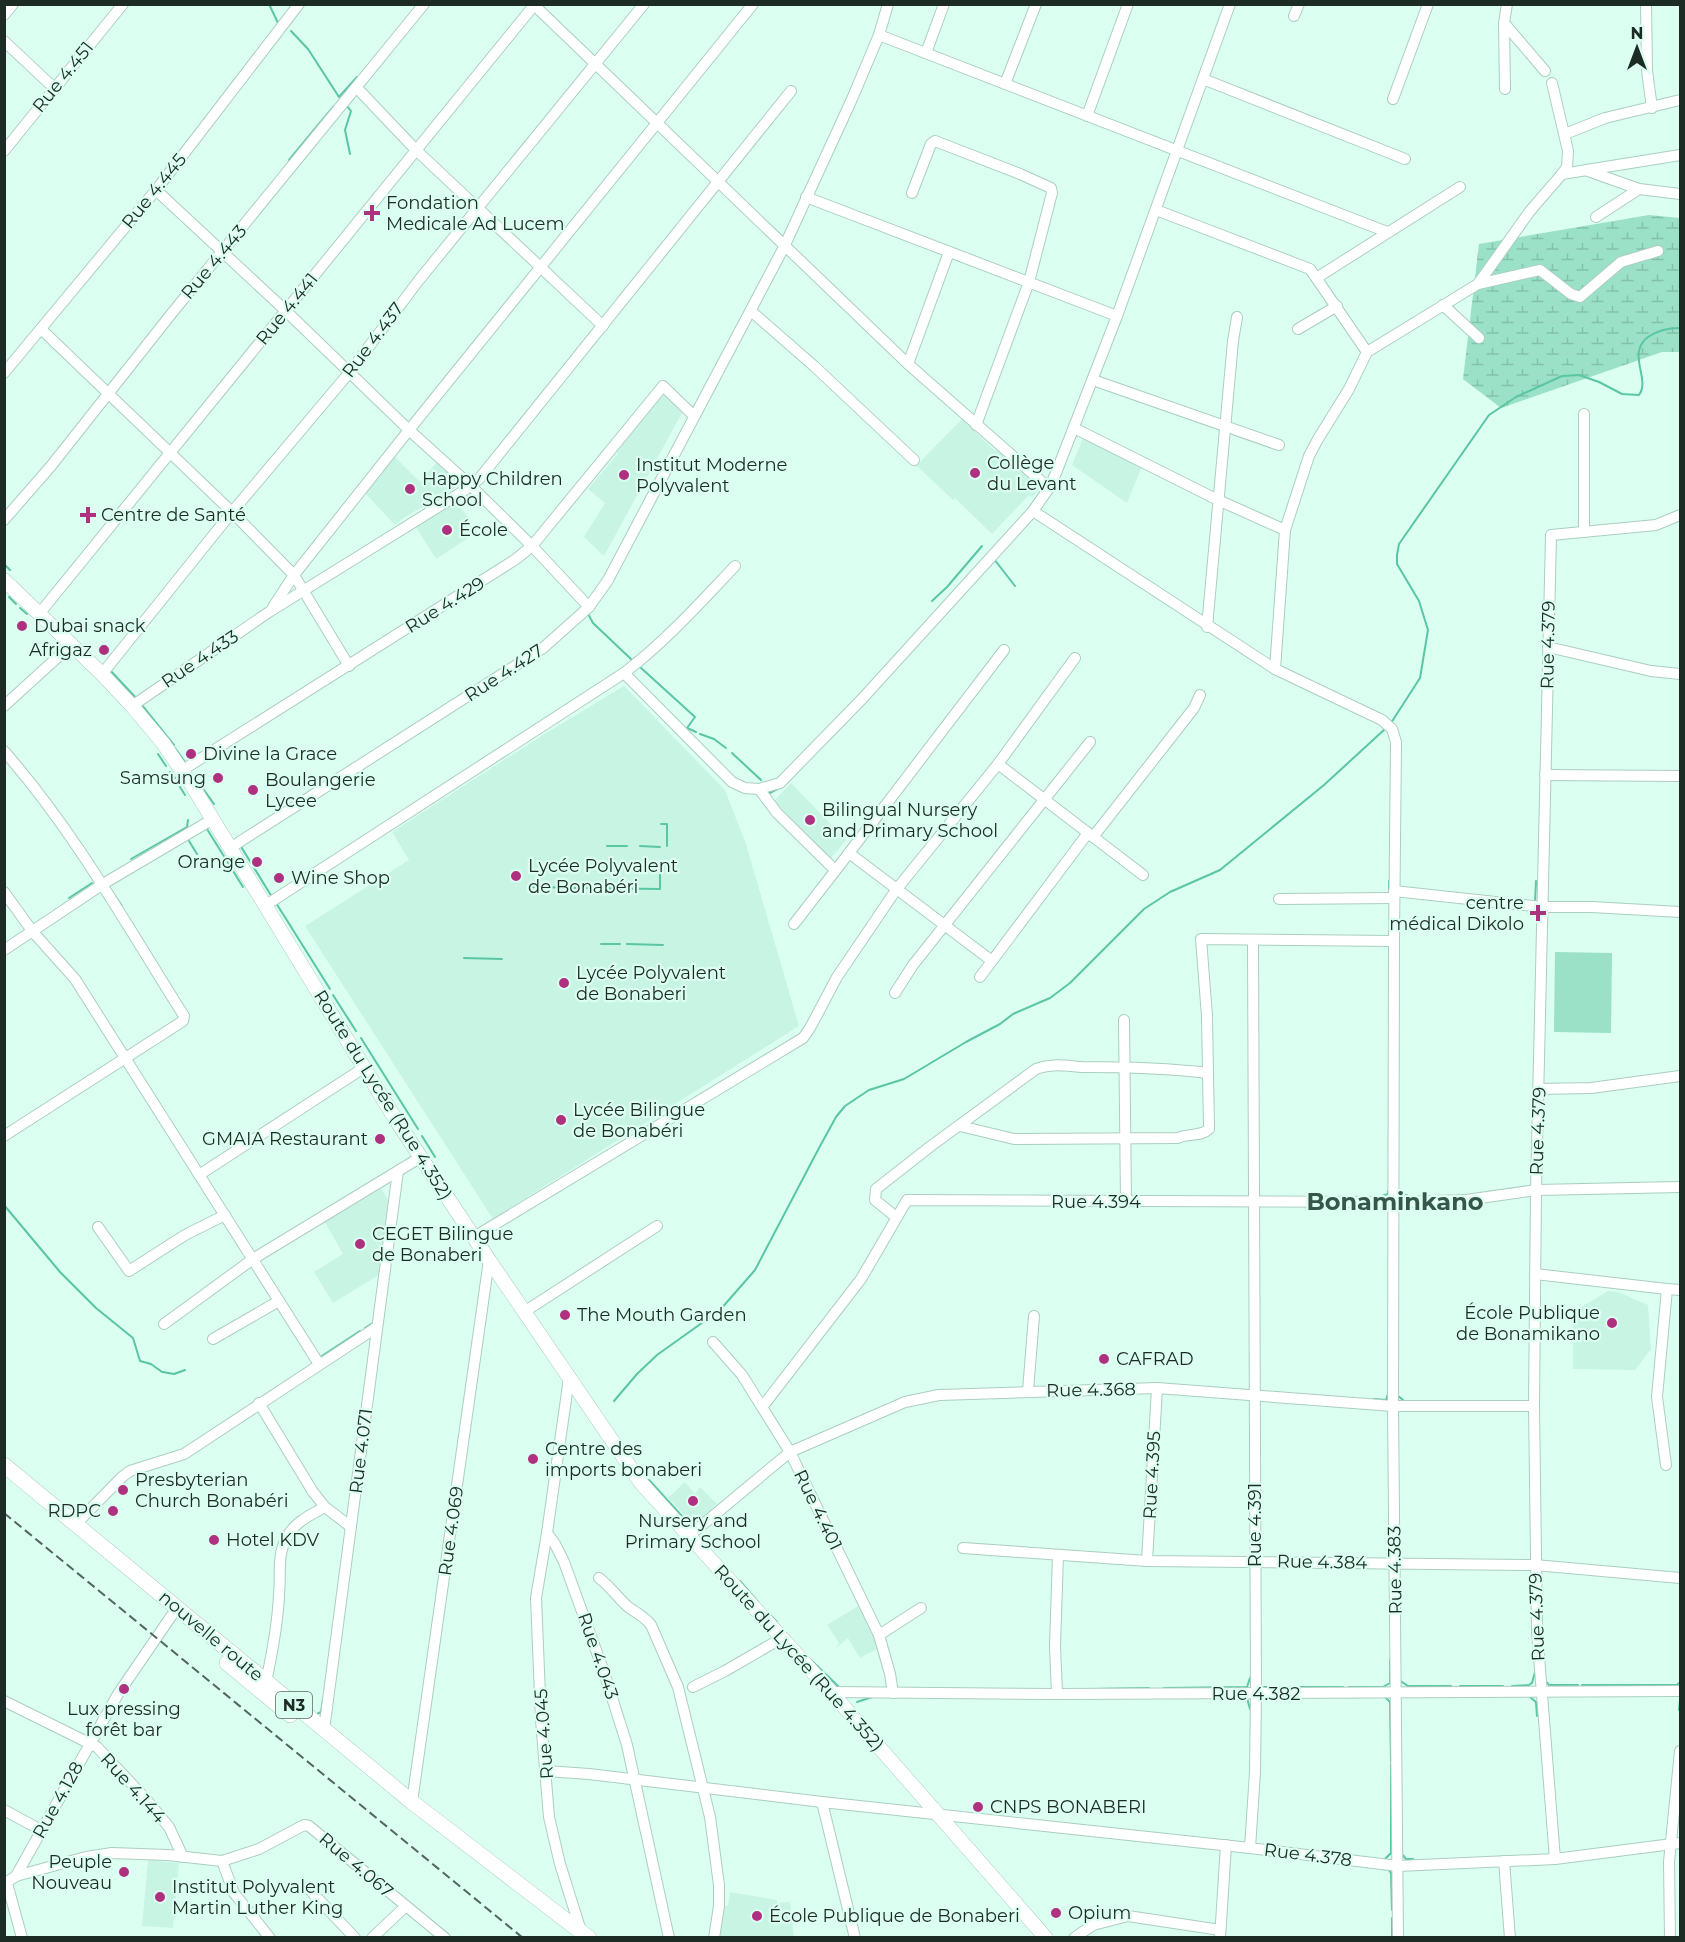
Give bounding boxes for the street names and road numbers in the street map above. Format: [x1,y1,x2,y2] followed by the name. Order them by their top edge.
[28,37,98,117] street label: Rue 4.451
[117,149,191,233] street label: Rue 4.445
[177,220,251,304] street label: Rue 4.443
[251,269,323,349] street label: Rue 4.441
[338,298,408,382] street label: Rue 4.437
[401,572,489,638] street label: Rue 4.429
[1536,601,1560,689] street label: Rue 4.379
[157,625,243,693] street label: Rue 4.433
[461,639,547,707] street label: Rue 4.427
[309,986,457,1204] street label: Route du Lycée (Rue 4.352)
[1525,1086,1551,1176] street label: Rue 4.379
[1051,1191,1141,1213] street label: Rue 4.394
[1046,1378,1136,1402] street label: Rue 4.368
[345,1407,377,1495] street label: Rue 4.071
[1139,1430,1165,1520] street label: Rue 4.395
[789,1466,847,1554] street label: Rue 4.401
[1244,1483,1266,1567] street label: Rue 4.391
[434,1485,468,1577] street label: Rue 4.069
[1383,1525,1407,1615] street label: Rue 4.383
[1277,1550,1368,1574] street label: Rue 4.384
[709,1560,889,1756] street label: Route du Lycée (Rue 4.352)
[1524,1572,1550,1662] street label: Rue 4.379
[154,1586,268,1686] street label: nouvelle route
[573,1610,623,1702] street label: Rue 4.043
[1212,1683,1300,1705] street label: Rue 4.382
[530,1688,558,1780] street label: Rue 4.045
[276,1692,312,1718] road number: N3
[96,1748,170,1828] street label: Rue 4.144
[28,1758,88,1842] street label: Rue 4.128
[314,1828,398,1902] street label: Rue 4.067
[1263,1839,1353,1871] street label: Rue 4.378

